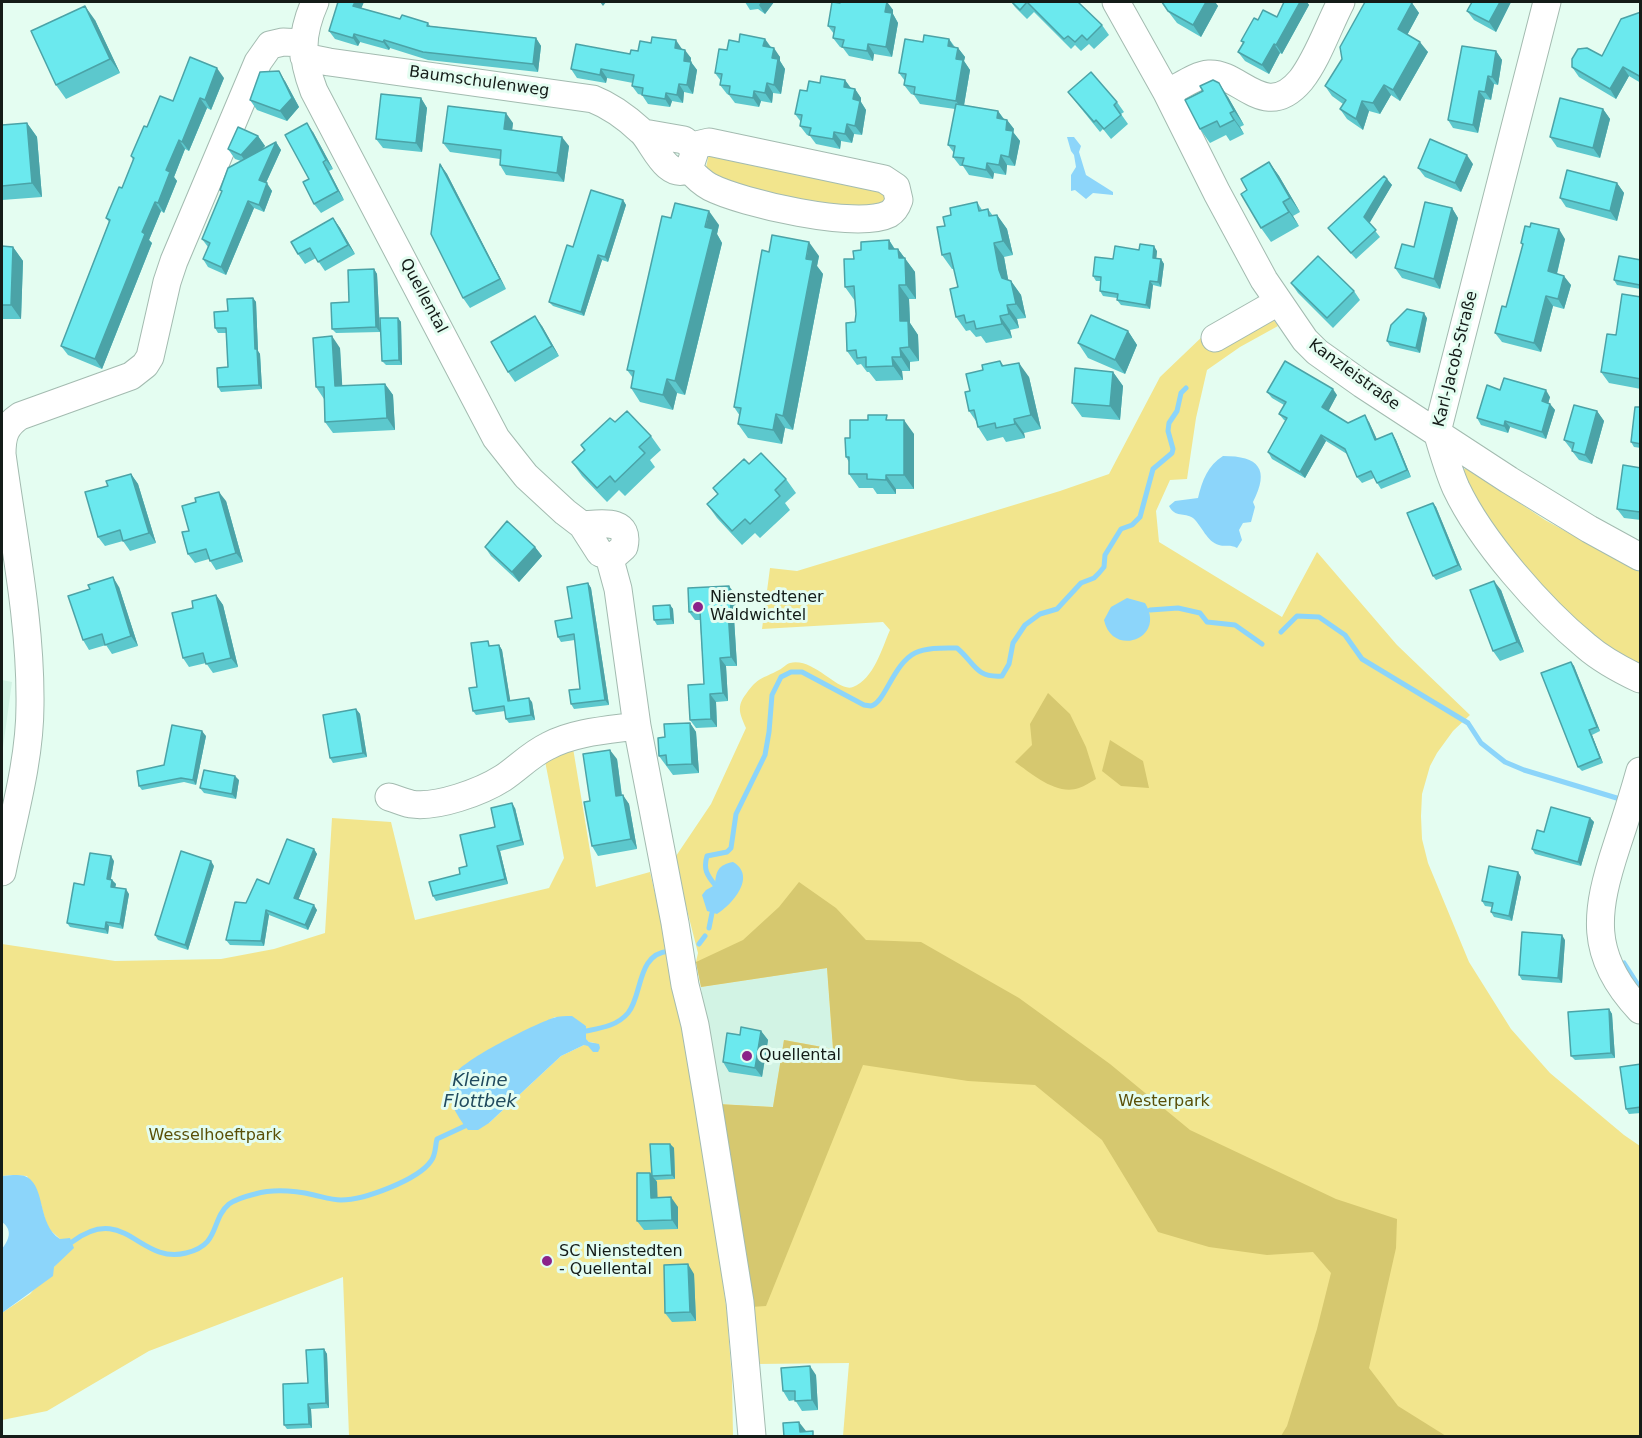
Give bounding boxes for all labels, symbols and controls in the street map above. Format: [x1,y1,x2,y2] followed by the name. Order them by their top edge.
[408,63,550,101] street label: Baumschulenweg
[395,255,451,337] street label: Quellental
[1430,289,1482,429] street label: Karl-Jacob-Straße
[1305,335,1403,415] street label: Kanzleistraße
[710,588,824,626] place label: Nienstedtener Waldwichtel
[691,600,705,614] marker: Nienstedtener Waldwichtel
[759,1046,841,1066] place label: Quellental
[740,1049,754,1063] marker: Quellental
[443,1070,517,1112] water label: Kleine Flottbek
[1118,1092,1210,1112] park label: Westerpark
[149,1126,281,1146] park label: Wesselhoeftpark
[559,1242,683,1280] place label: SC Nienstedten - Quellental
[540,1254,554,1268] marker: SC Nienstedten - Quellental

